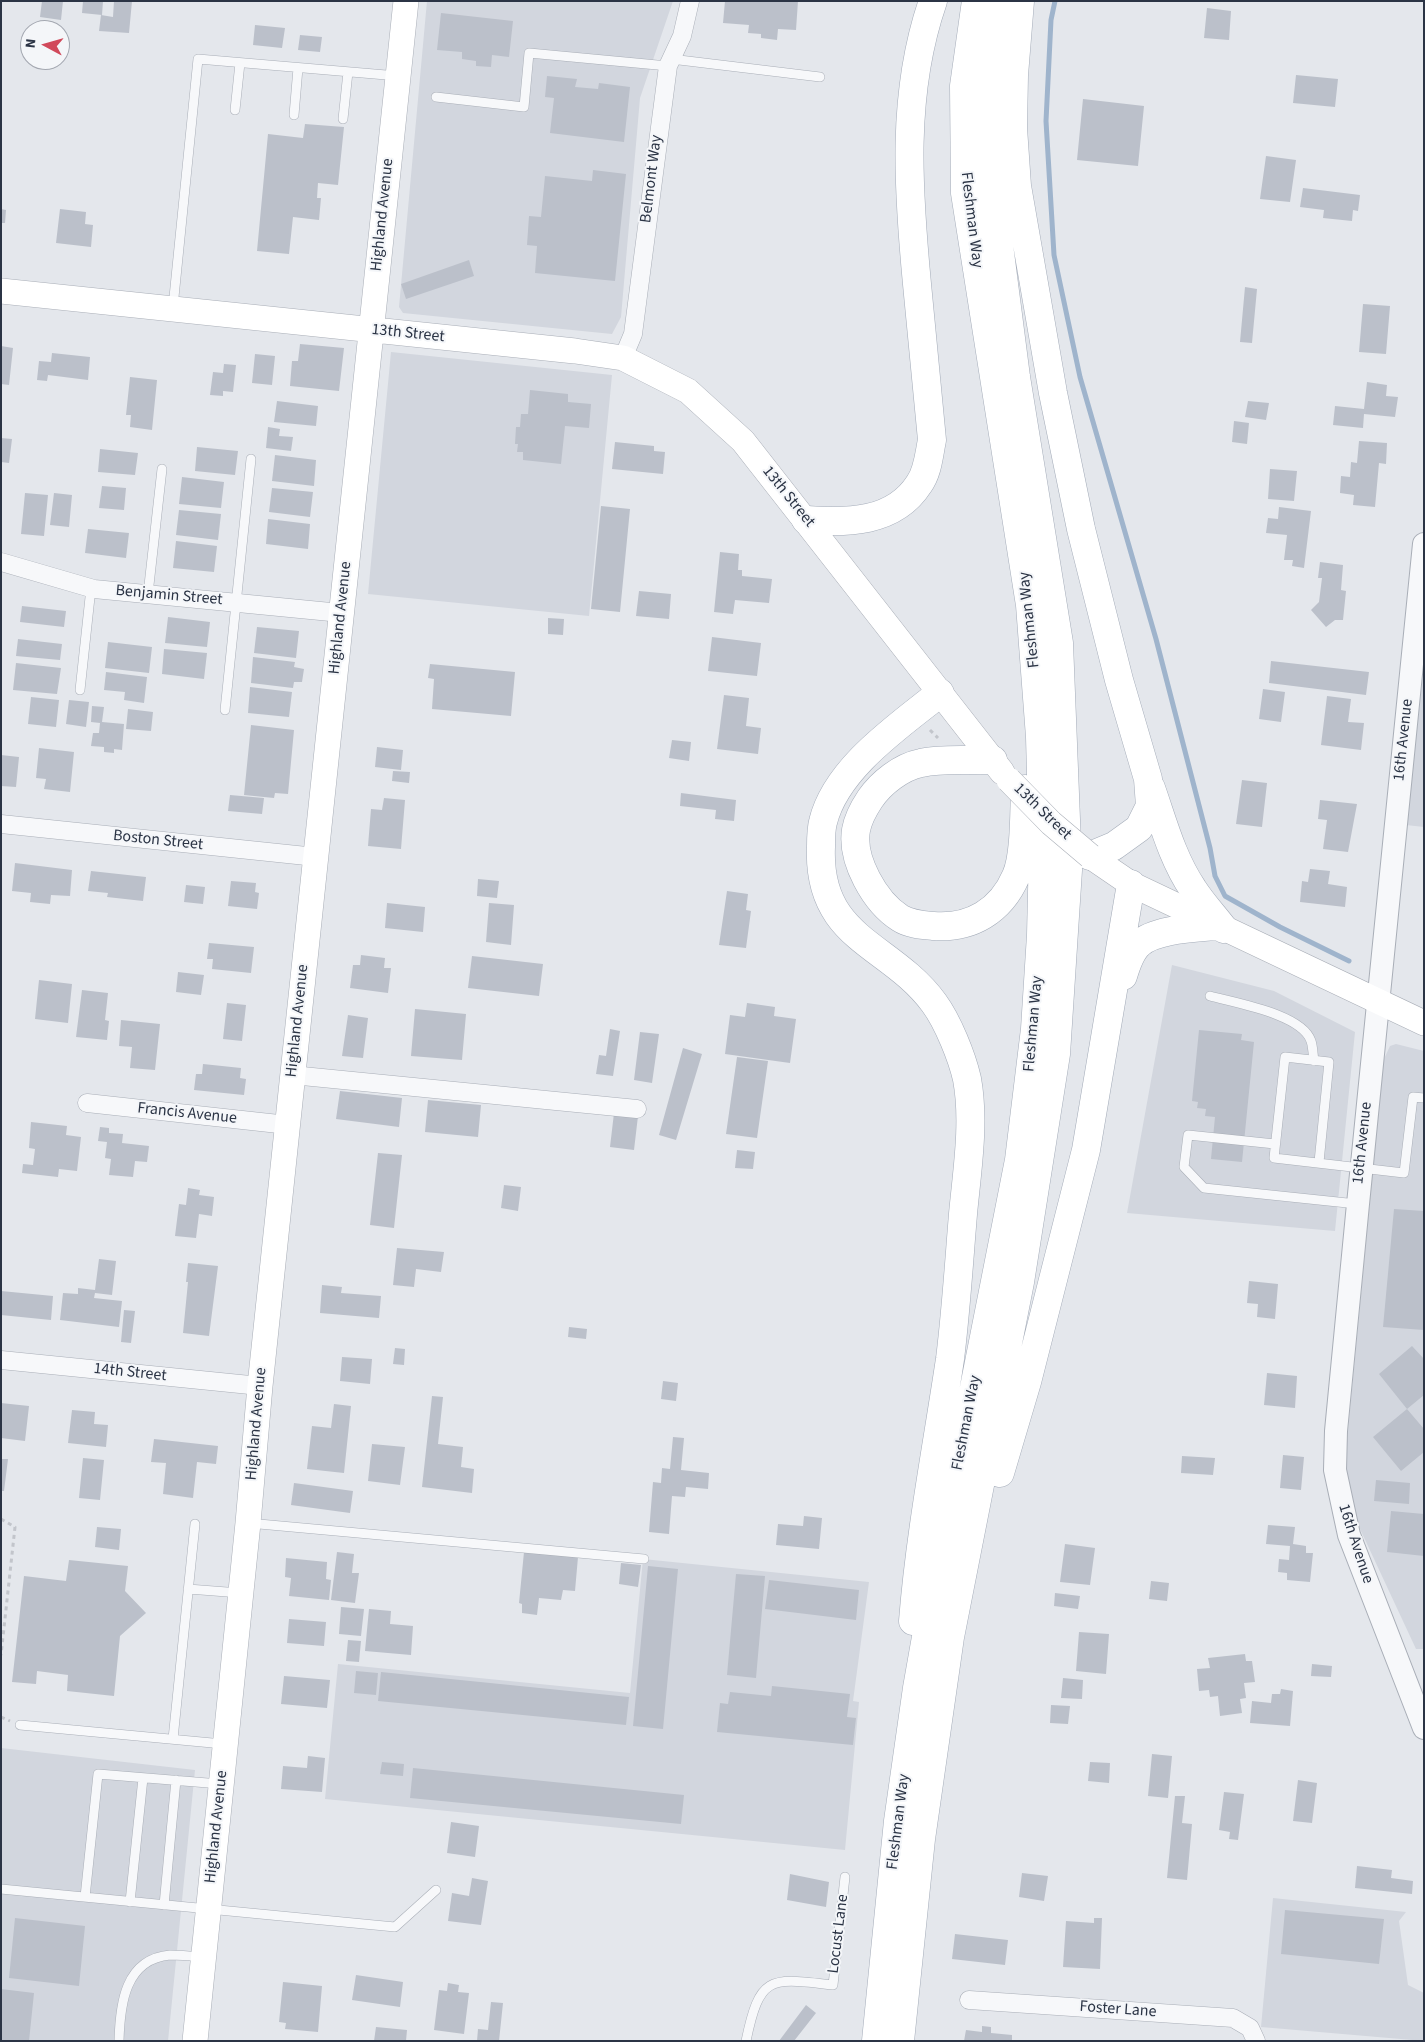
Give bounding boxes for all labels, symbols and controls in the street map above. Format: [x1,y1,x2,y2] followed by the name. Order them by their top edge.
[20,20,70,70] north arrow
[21,38,42,49] text: N
[637,134,667,224] street label: Belmont Way
[368,158,398,272] street label: Highland Avenue
[956,171,986,269] street label: Fleshman Way
[371,321,445,347] street label: 13th Street
[757,462,819,532] street label: 13th Street
[326,561,356,675] street label: Highland Avenue
[1015,571,1045,669] street label: Fleshman Way
[115,582,223,610] street label: Benjamin Street
[1390,698,1418,782] street label: 16th Avenue
[1009,780,1075,844] street label: 13th Street
[112,827,204,855] street label: Boston Street
[283,964,313,1078] street label: Highland Avenue
[1020,975,1048,1073] street label: Fleshman Way
[136,1099,238,1129] street label: Francis Avenue
[1349,1101,1377,1185] street label: 16th Avenue
[93,1360,167,1386] street label: 14th Street
[242,1367,272,1481] street label: Highland Avenue
[948,1374,986,1472] street label: Fleshman Way
[1333,1502,1377,1586] street label: 16th Avenue
[202,1770,232,1884] street label: Highland Avenue
[884,1773,914,1871] street label: Fleshman Way
[825,1893,853,1975] street label: Locust Lane
[1079,1998,1157,2022] street label: Foster Lane

